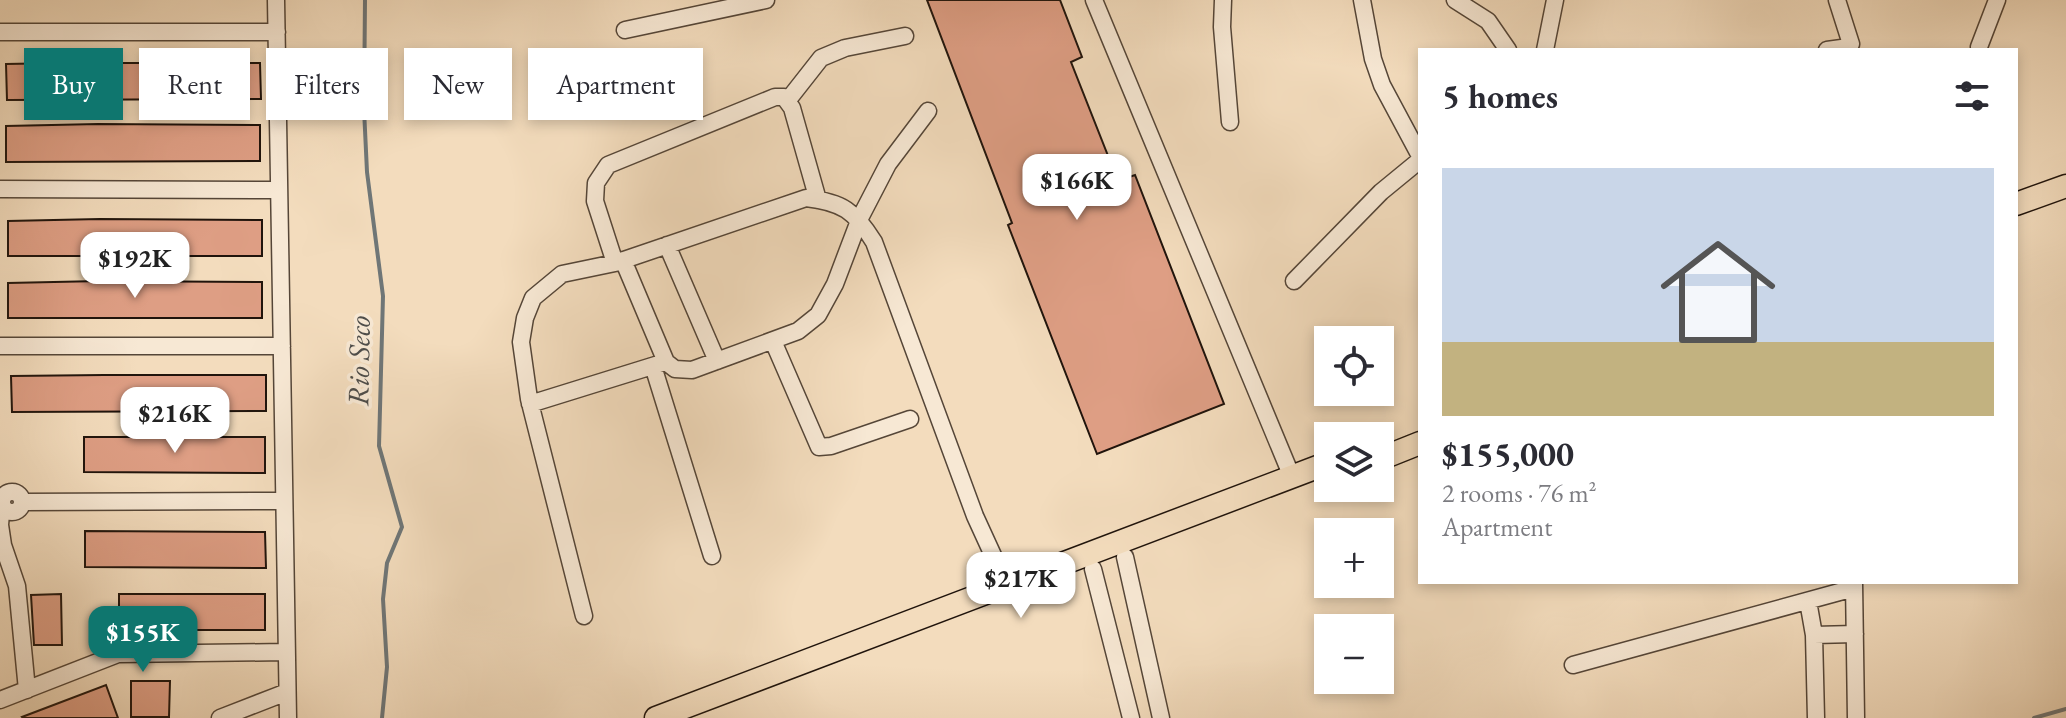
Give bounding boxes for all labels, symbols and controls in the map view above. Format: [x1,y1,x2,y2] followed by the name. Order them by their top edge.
[24,48,123,120] chip: Buy
[139,48,250,120] chip: Rent
[266,48,388,120] chip: Filters
[404,48,512,120] chip: New
[528,48,703,120] chip: Apartment
[1442,74,1558,118] text: 5 homes
[1950,74,1994,118] icon: filters
[1021,154,1133,222] pin: $166K
[1040,163,1114,197] text: $166K
[1646,220,1790,364] icon: home
[79,232,191,300] pin: $192K
[98,241,172,275] text: $192K
[338,315,379,407] water label: Rio Seco
[1314,326,1394,694] map controls
[1314,326,1394,406] button: locate
[119,387,231,455] pin: $216K
[138,396,212,430] text: $216K
[1314,422,1394,502] button: layers
[1442,432,1574,476] text: $155,000
[1442,476,1597,510] text: 2 rooms · 76 m²
[1442,510,1552,544] text: Apartment
[1314,518,1394,598] button: +
[965,552,1077,620] pin: $217K
[984,561,1058,595] text: $217K
[87,606,199,674] pin: $155K
[1314,614,1394,694] button: −
[106,615,180,649] text: $155K

